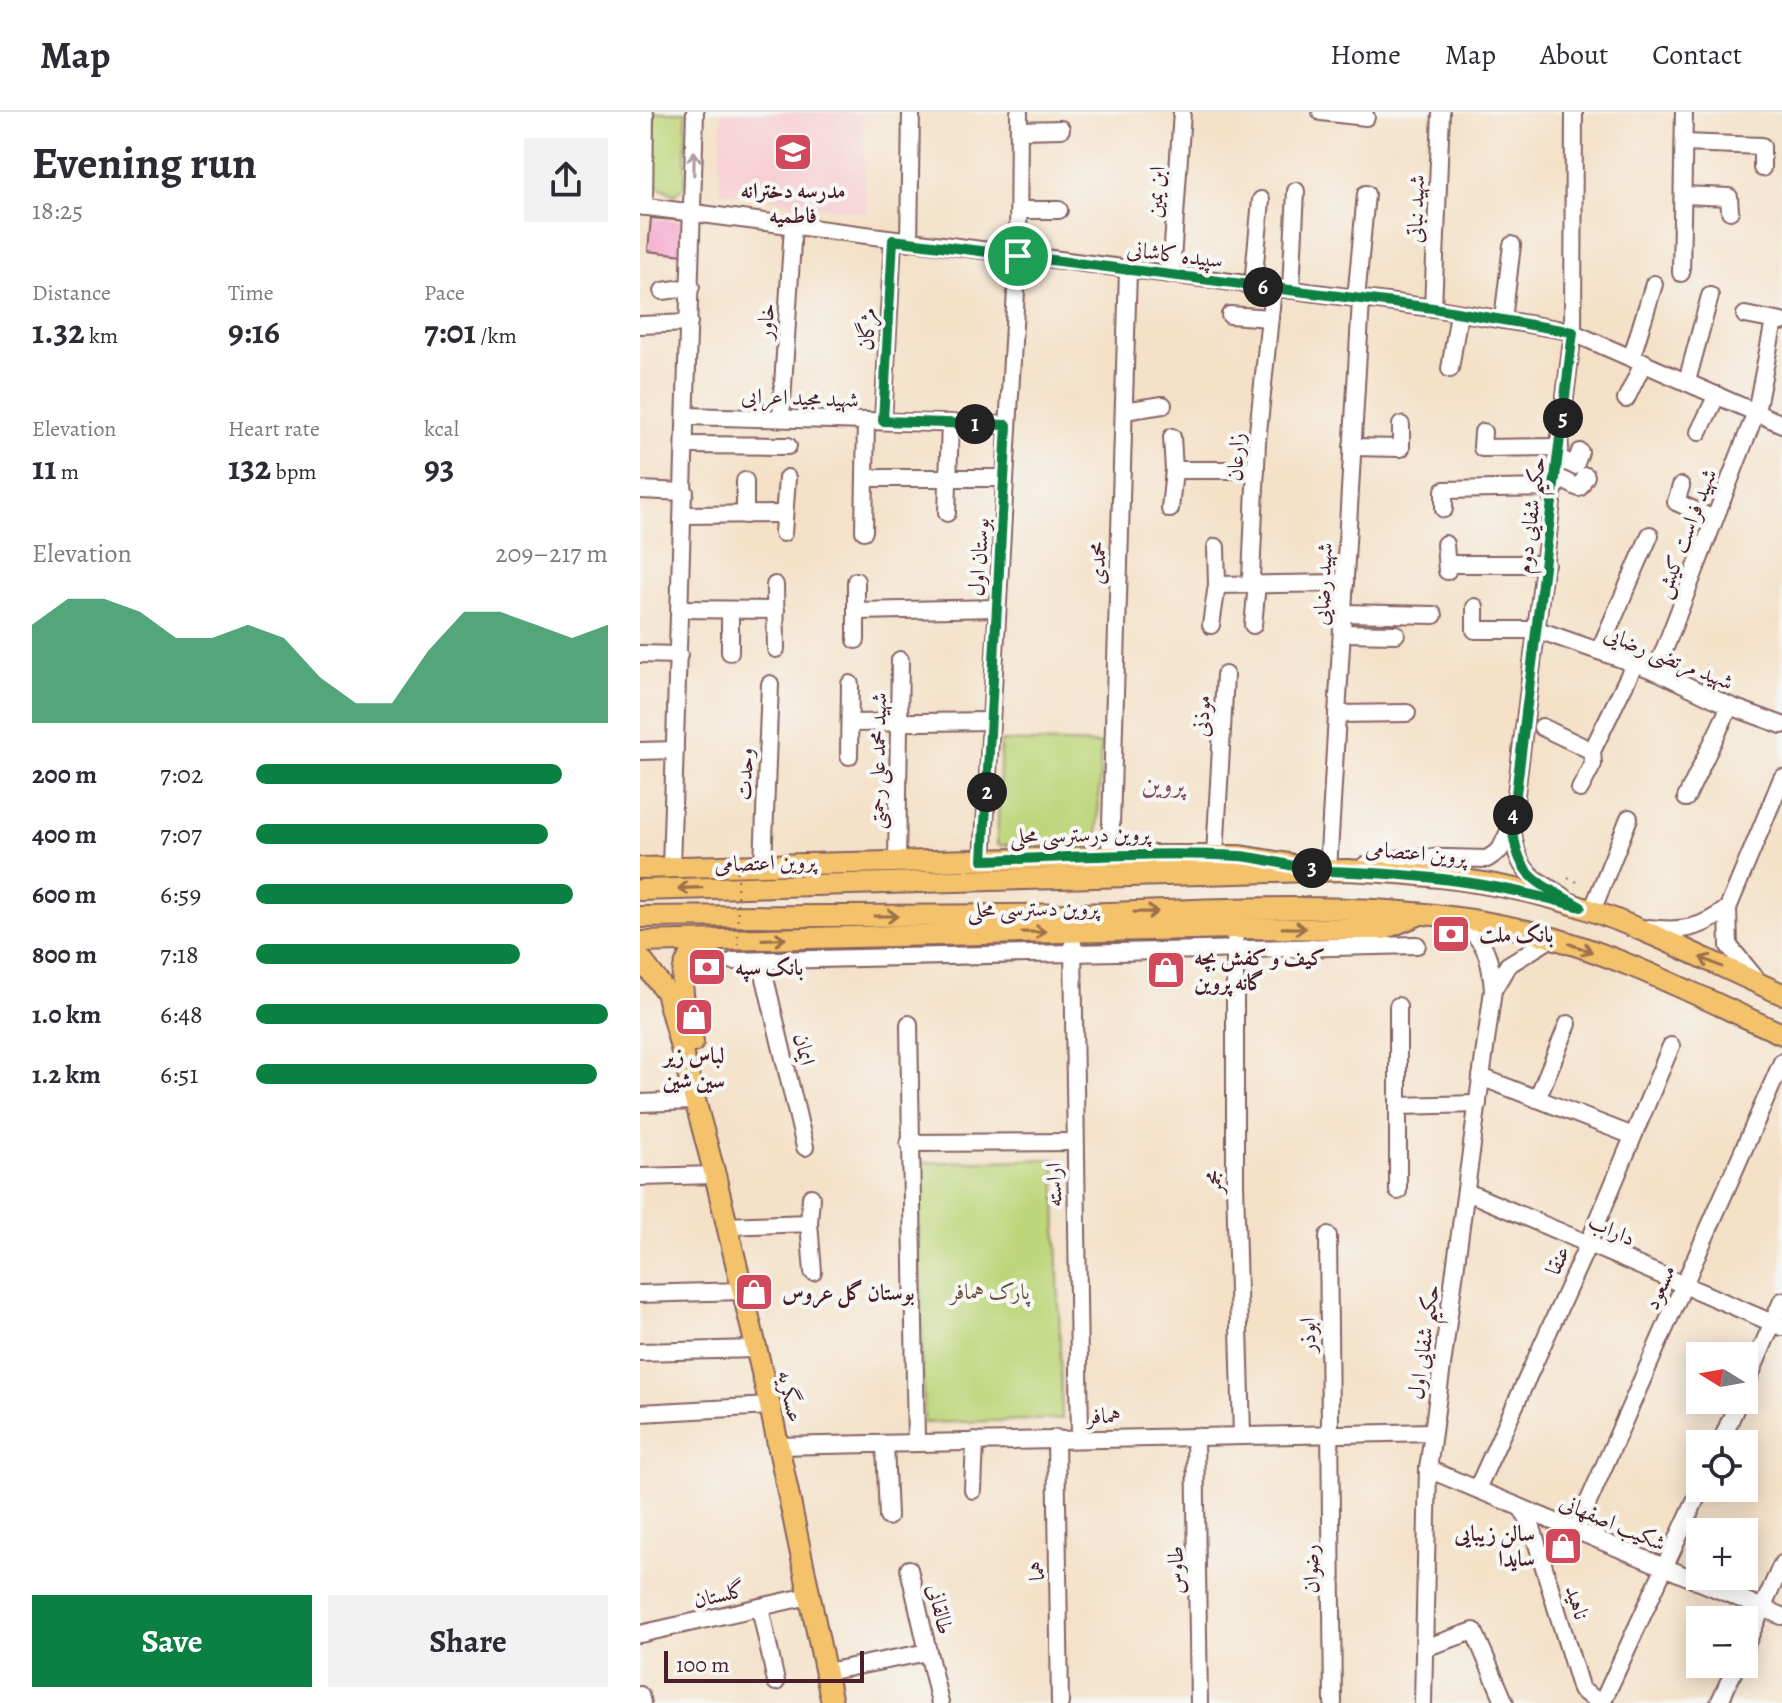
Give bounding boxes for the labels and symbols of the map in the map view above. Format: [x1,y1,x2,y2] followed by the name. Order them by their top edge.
[772,131,814,173] school or university icon: مدرسه دخترانه فاطمیه
[687,150,702,177] one-way arrow
[1139,165,1173,219] street label: ابن یمین
[1400,174,1432,244] street label: شهید نباتی
[741,176,845,231] place label: مدرسه دخترانه فاطمیه
[984,222,1052,290] pin
[1125,234,1225,276] street label: سپیده کاشانی
[1243,267,1283,307] pin: 6
[750,302,782,342] street label: خاور
[851,307,883,351] street label: مژگان
[741,381,859,416] street label: شهید مجید اعرابی
[1543,398,1583,438] pin: 5
[955,404,995,444] pin: 1
[1220,432,1252,482] street label: زارعان
[1509,455,1559,576] street label: حکیم شفایی دوم
[1647,464,1724,602] street label: شهید فراست کیش
[961,517,997,597] street label: بوستان اول
[1082,541,1114,585] street label: محمدی
[1306,542,1340,626] street label: شهید رضایی
[1600,618,1738,697] street label: شهید مرتضی رضایی
[862,692,895,830] street label: شهید محمد علی رحمتی
[1186,694,1218,738] street label: موذنی
[729,747,761,801] street label: وحدت
[1141,767,1187,802] district label: پروین
[967,772,1007,812] pin: 2
[1493,795,1533,835] pin: 4
[1010,819,1152,852] street label: پروین درسترسی محلی
[1364,834,1470,873] street label: پروین اعتصامی
[714,846,818,880] street label: پروین اعتصامی
[1292,848,1332,888] pin: 3
[677,881,704,896] one-way arrow
[967,893,1101,926] street label: پروین دسترسی محلی
[1132,904,1159,920] one-way arrow
[872,908,899,924] one-way arrow
[1430,913,1472,955] bank icon: بانک ملت
[1479,920,1553,950] place label: بانک ملت
[1280,921,1307,936] one-way arrow
[1020,924,1047,939] one-way arrow
[760,931,787,946] one-way arrow
[1568,941,1593,956] one-way arrow
[1194,943,1325,998] place label: کیف و کفش بچه گانه پروین
[686,946,728,988] bank icon: بانک سپه
[1145,949,1187,991] shop icon: کیف و کفش بچه گانه پروین
[735,953,803,983] place label: بانک سپه
[1699,954,1723,969] one-way arrow
[673,996,715,1038] shop icon: لباس زیر سین شین
[786,1030,822,1068] street label: ایمان
[661,1041,725,1096] place label: لباس زیر سین شین
[1039,1162,1069,1208] street label: اراسته
[1199,1170,1229,1196] street label: مجمر
[1583,1206,1640,1254] street label: داراب
[1538,1241,1578,1280] street label: عنقا
[1637,1260,1683,1315] street label: مسعود
[733,1271,775,1313] shop icon: بوستان گل عروس
[948,1277,1031,1308] park label: پارک همافر
[782,1278,915,1309] place label: بوستان گل عروس
[1401,1283,1453,1403] street label: حکیم شفایی اول
[1293,1317,1323,1355] street label: ابوذر
[1686,1342,1758,1414] north arrow
[770,1367,810,1425] street label: عسگریه
[1085,1401,1121,1431] street label: همافر
[1555,1487,1670,1559] street label: شکیب اصفهانی
[1453,1519,1535,1574] place label: سالن زیبایی سایدا
[1542,1525,1584,1567] shop icon: سالن زیبایی سایدا
[1296,1544,1326,1594] street label: رضوان
[1161,1546,1191,1594] street label: طاوس
[1022,1561,1052,1581] street label: هما
[690,1574,748,1616] street label: گلستان
[920,1581,960,1637] street label: طالقانی
[1558,1581,1596,1623] street label: ناهید
[664,1647,864,1683] scale bar

